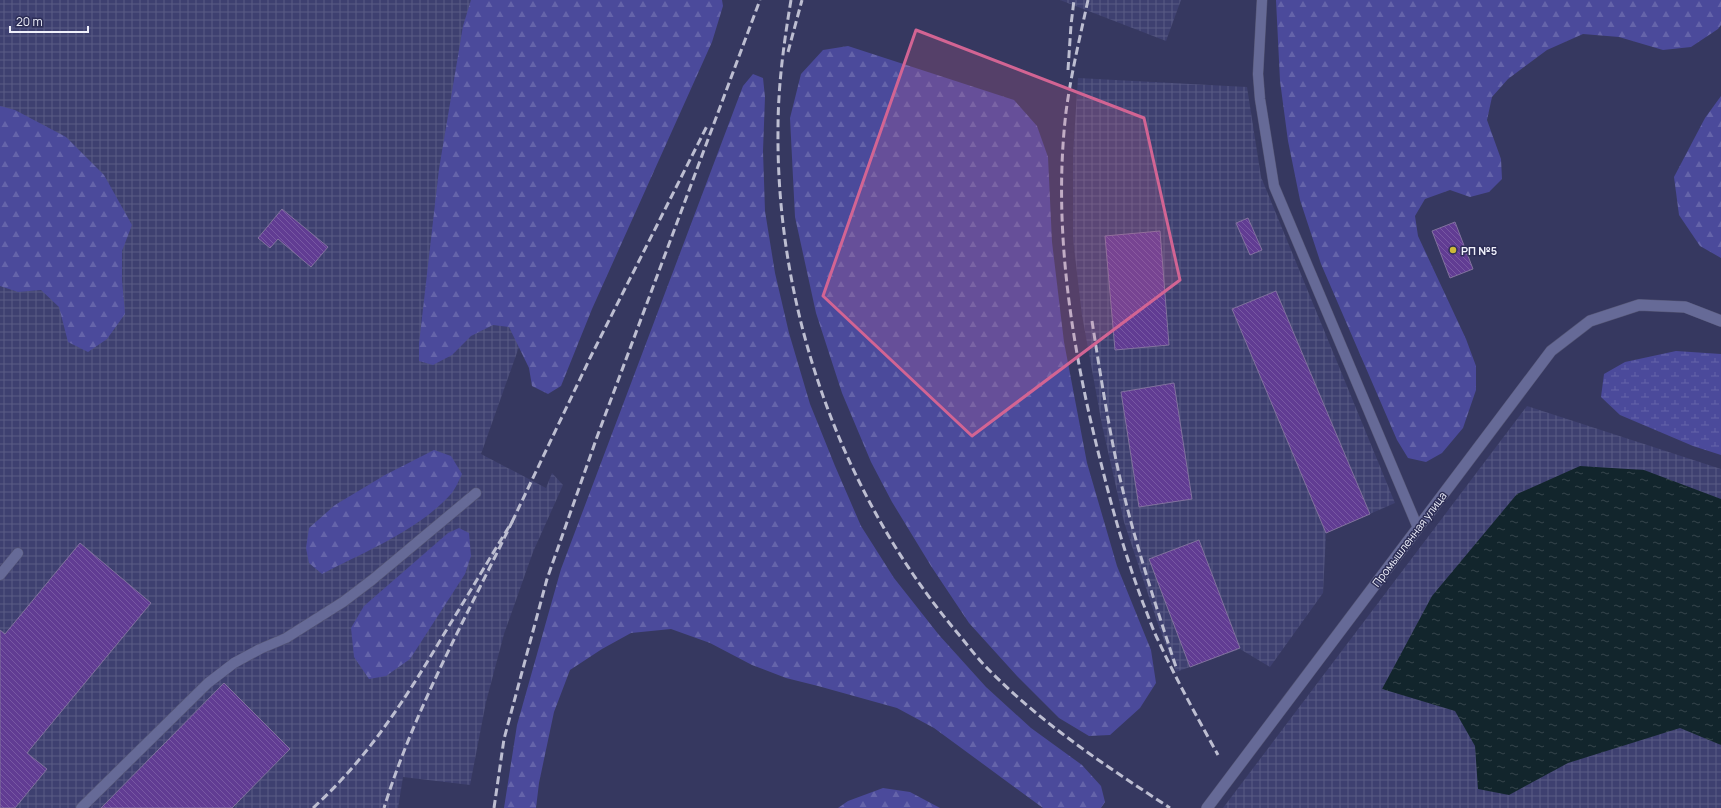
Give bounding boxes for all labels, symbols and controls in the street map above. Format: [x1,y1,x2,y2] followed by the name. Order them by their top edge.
[10,8,88,34] scale bar
[16,13,43,30] text: 20 m
[1461,243,1497,258] place label: РП №5
[1448,245,1458,255] marker: РП №5
[1368,488,1450,590] street label: Промышленная улица

